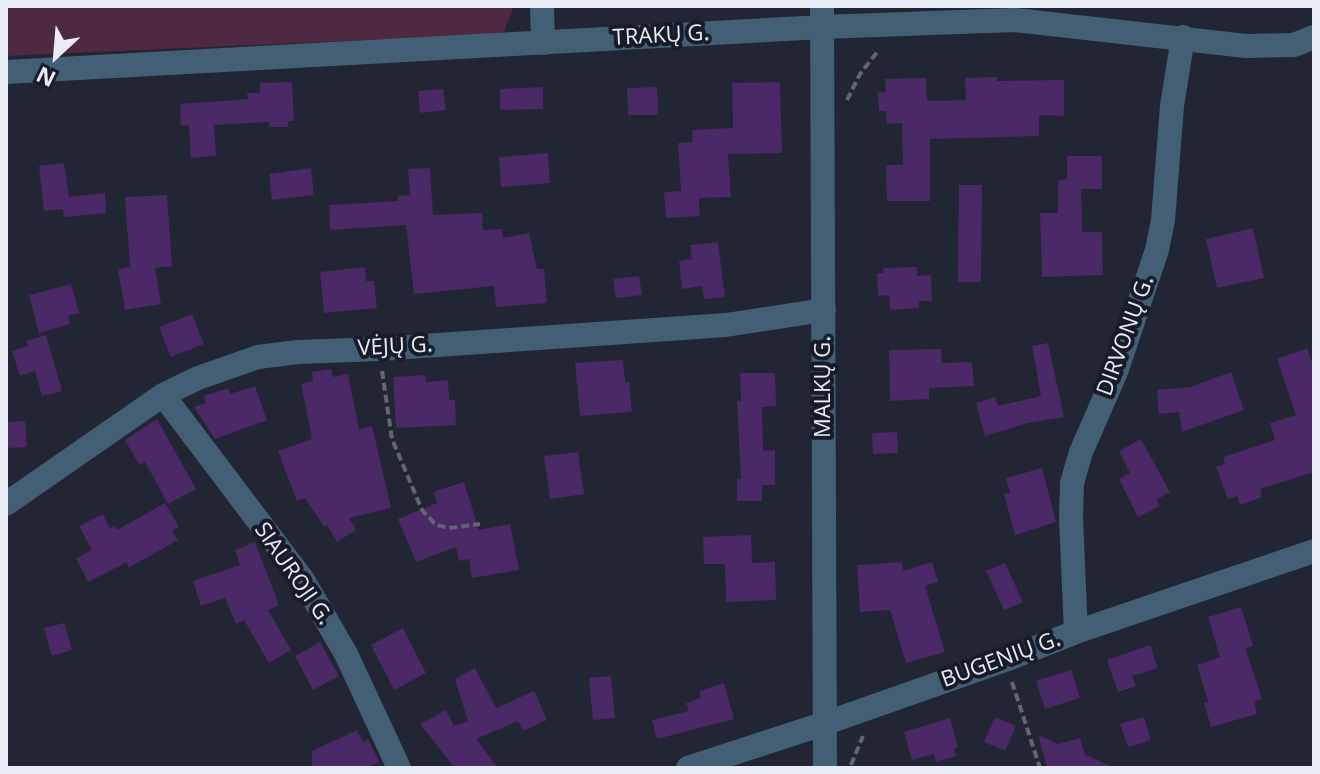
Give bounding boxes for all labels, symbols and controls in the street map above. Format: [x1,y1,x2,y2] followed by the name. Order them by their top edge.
[16,16,96,96] north arrow
[612,20,710,52] street label: TRAKŲ G.
[31,60,60,95] text: N
[1092,272,1160,400] street label: DIRVONŲ G.
[357,332,433,362] street label: VĖJŲ G.
[811,336,837,438] street label: MALKŲ G.
[248,518,338,630] street label: SIAUROJI G.
[938,626,1064,694] street label: BUGENIŲ G.

